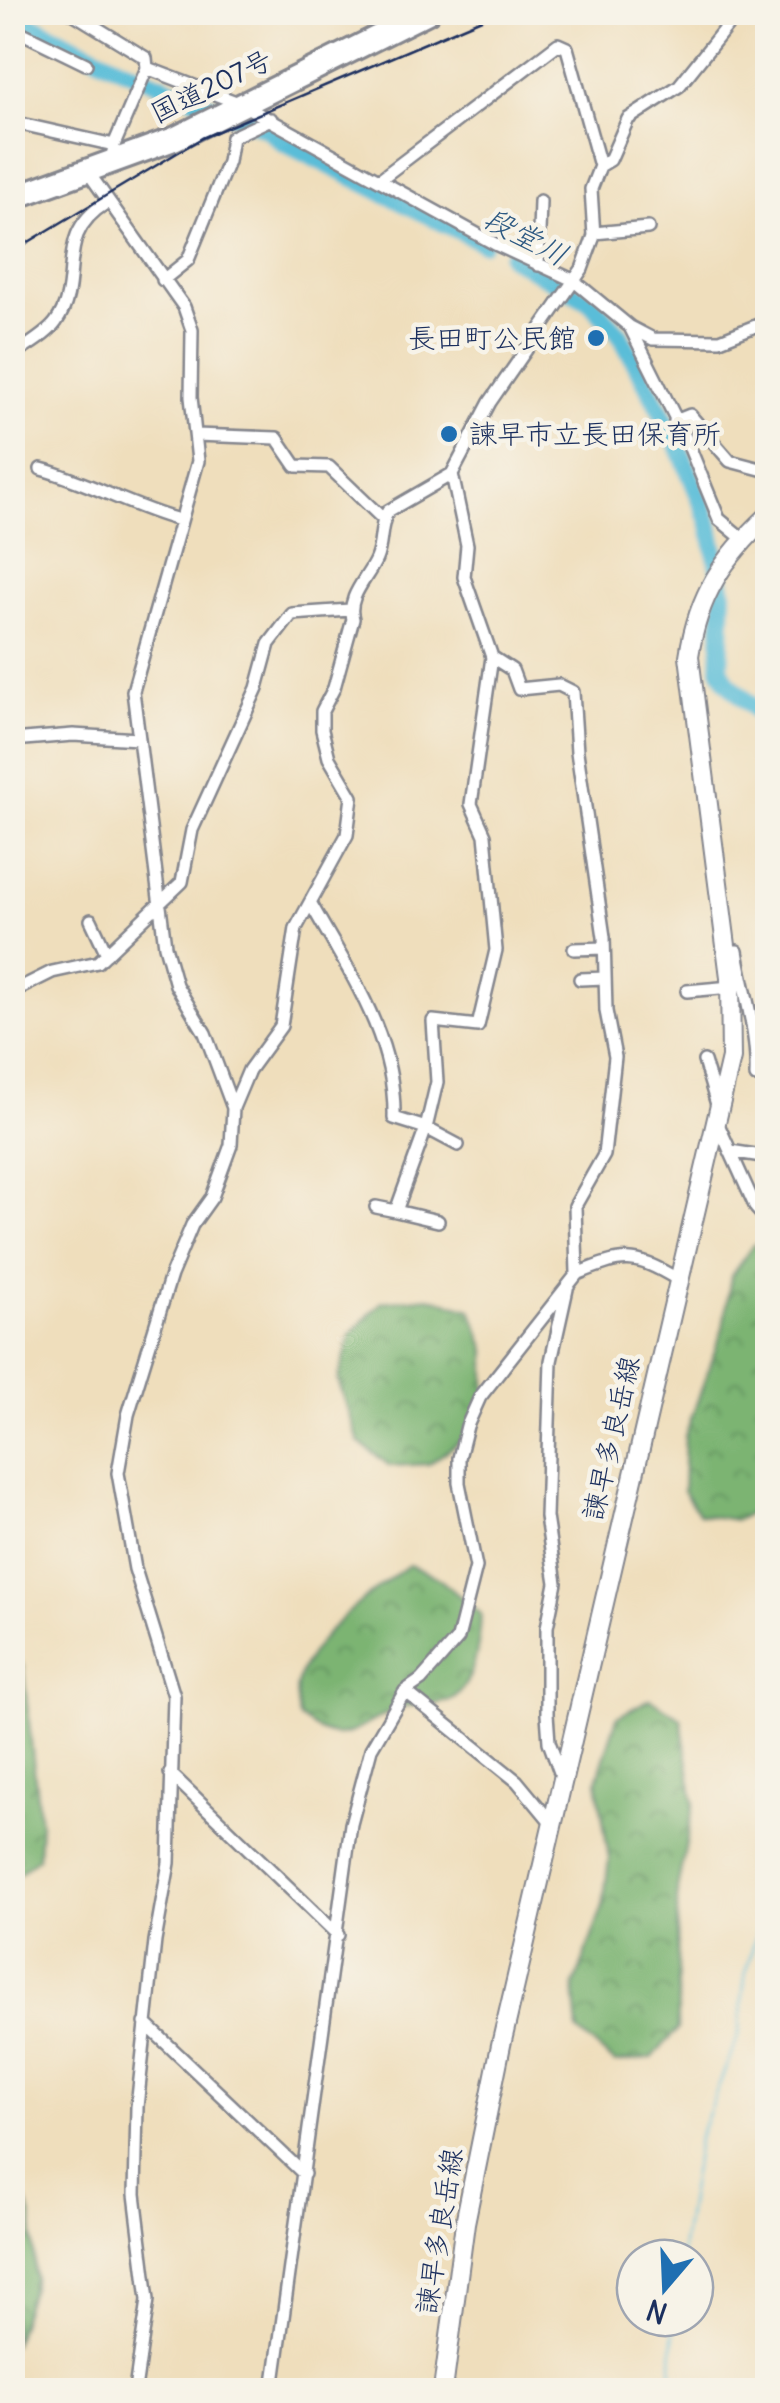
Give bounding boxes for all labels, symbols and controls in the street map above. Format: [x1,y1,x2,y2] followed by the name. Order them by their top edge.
[144,41,278,131] street label: 国道207号
[478,198,575,274] water label: 段堂川
[408,320,576,356] place label: 長田町公民館
[585,327,607,349] marker: 長田町公民館
[469,416,721,452] place label: 諫早市立長田保育所
[438,423,460,445] marker: 諫早市立長田保育所
[575,1352,647,1524] street label: 諫早多良岳線
[408,2145,470,2317] street label: 諫早多良岳線
[615,2238,715,2338] north arrow
[642,2291,672,2332] text: N

